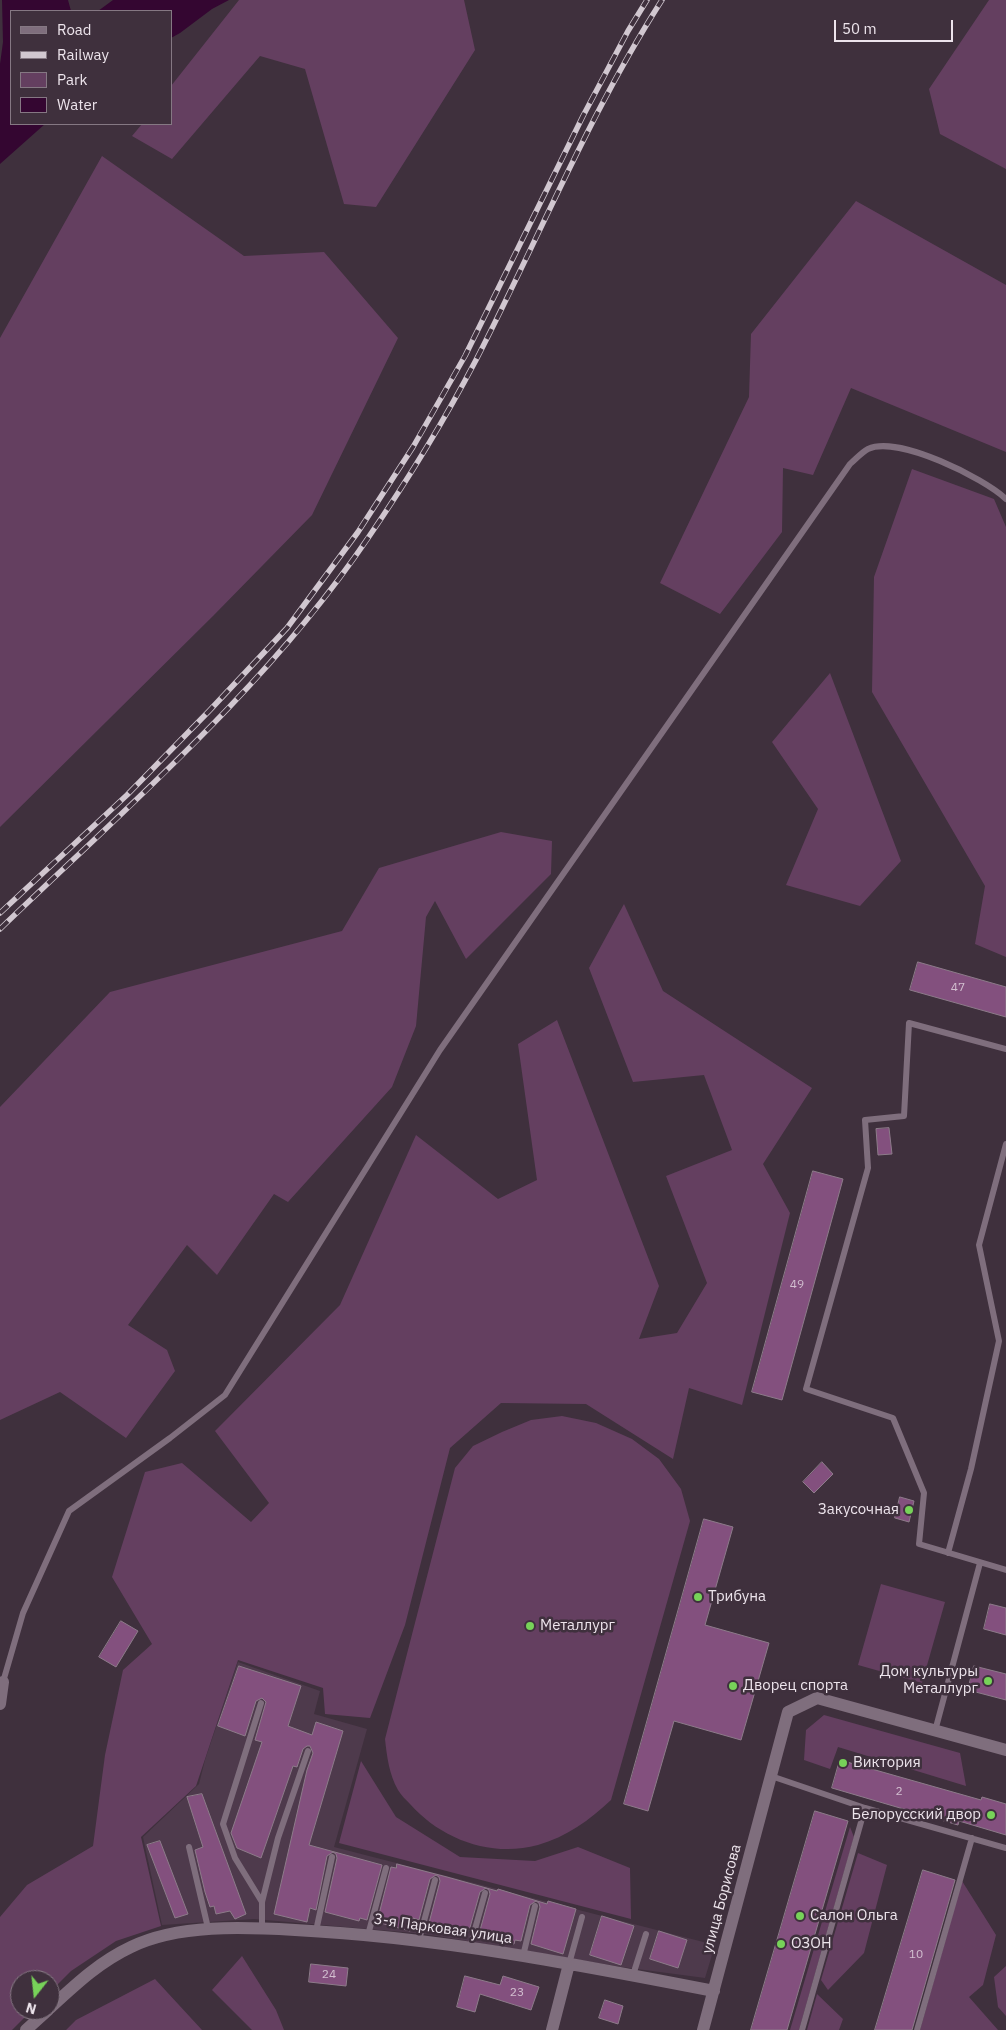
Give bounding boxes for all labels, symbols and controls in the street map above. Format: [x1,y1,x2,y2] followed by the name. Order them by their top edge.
[10,10,172,125] legend
[836,10,955,42] scale bar
[842,19,877,38] text: 50 m
[57,20,92,39] text: Road
[57,45,109,64] text: Railway
[57,70,87,89] text: Park
[57,95,97,114] text: Water
[951,981,965,995] house number: 47
[790,1278,804,1292] house number: 49
[818,1501,899,1519] place label: Закусочная
[903,1504,915,1516] marker: Закусочная
[708,1588,766,1606] place label: Трибуна
[692,1591,704,1603] marker: Трибуна
[540,1617,615,1635] place label: Металлург
[524,1620,536,1632] marker: Металлург
[880,1663,978,1698] place label: Дом культуры Металлург
[982,1675,994,1687] marker: Дом культуры Металлург
[743,1677,848,1695] place label: Дворец спорта
[727,1680,739,1692] marker: Дворец спорта
[853,1754,921,1772] place label: Виктория
[837,1757,849,1769] marker: Виктория
[895,1785,903,1799] house number: 2
[852,1806,981,1824] place label: Белорусский двор
[985,1809,997,1821] marker: Белорусский двор
[699,1842,745,1956] street label: улица Борисова
[810,1907,898,1925] place label: Салон Ольга
[373,1910,513,1948] street label: 3-я Парковая улица
[794,1910,806,1922] marker: Салон Ольга
[791,1935,831,1953] place label: ОЗОН
[775,1938,787,1950] marker: ОЗОН
[909,1948,923,1962] house number: 10
[322,1968,336,1982] house number: 24
[10,1970,60,2020] north arrow
[510,1986,524,2000] house number: 23
[24,1998,39,2019] text: N

